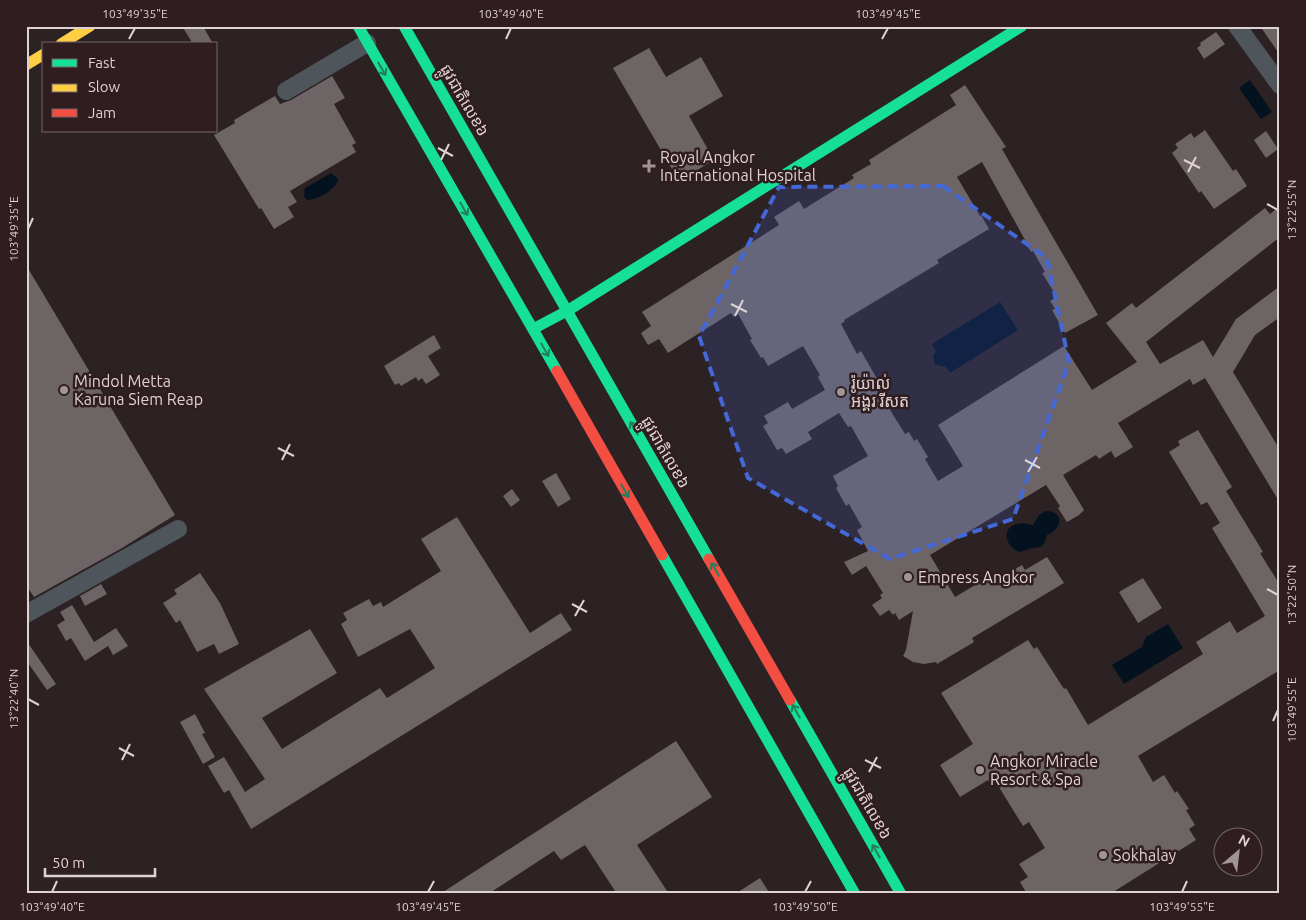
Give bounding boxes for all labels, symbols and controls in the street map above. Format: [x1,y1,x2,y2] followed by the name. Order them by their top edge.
[102,7,168,20] text: 103°49'35"E
[478,7,544,20] text: 103°49'40"E
[855,7,921,20] text: 103°49'45"E
[42,42,218,132] legend
[88,54,116,71] text: Fast
[377,61,387,76] one-way arrow
[432,61,493,142] street label: ផ្លូវជាតិលេខ៦
[88,78,121,95] text: Slow
[88,104,116,121] text: Jam
[660,148,816,184] place label: Royal Angkor International Hospital
[642,159,656,173] marker: Royal Angkor International Hospital
[1285,180,1298,240] text: 13°22'55"N
[7,196,20,262] text: 103°49'35"E
[459,202,469,216] one-way arrow
[541,342,550,357] one-way arrow
[74,372,203,408] place label: Mindol Metta Karuna Siem Reap
[850,373,909,411] place label: រ៉ូយ៉ាល់ អង្គរ រីសត
[58,384,70,396] marker: Mindol Metta Karuna Siem Reap
[835,386,847,398] marker: រ៉ូយ៉ាល់ អង្គរ រីសត
[633,413,694,494] street label: ផ្លូវជាតិលេខ៦
[629,422,639,436] one-way arrow
[621,484,631,498] one-way arrow
[710,562,720,577] one-way arrow
[1285,565,1298,625] text: 13°22'50"N
[918,568,1035,586] place label: Empress Angkor
[902,571,914,583] marker: Empress Angkor
[7,669,20,729] text: 13°22'40"N
[1285,677,1298,743] text: 103°49'55"E
[790,704,800,718] one-way arrow
[990,752,1098,788] place label: Angkor Miracle Resort & Spa
[835,764,896,845] street label: ផ្លូវជាតិលេខ៦
[974,764,986,776] marker: Angkor Miracle Resort & Spa
[1214,828,1264,878] north arrow
[1236,831,1252,850] text: N
[45,845,155,877] scale bar
[871,845,881,859] one-way arrow
[1113,846,1177,864] place label: Sokhalay
[1097,849,1109,861] marker: Sokhalay
[52,854,85,871] text: 50 m
[19,900,85,913] text: 103°49'40"E
[395,900,461,913] text: 103°49'45"E
[772,900,838,913] text: 103°49'50"E
[1149,900,1215,913] text: 103°49'55"E

